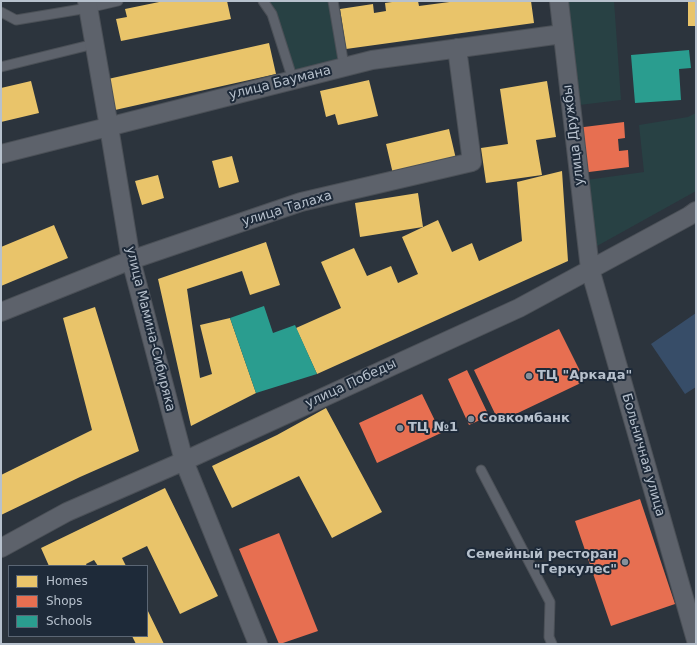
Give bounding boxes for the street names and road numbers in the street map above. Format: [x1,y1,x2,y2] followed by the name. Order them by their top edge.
[228,63,332,103] street label: улица Баумана
[560,84,588,186] street label: улица Дружбы
[240,188,334,230] street label: улица Талаха
[122,245,178,413] street label: улица Мамина-Сибиряка
[303,356,399,412] street label: улица Победы
[618,392,668,518] street label: Больничная улица

